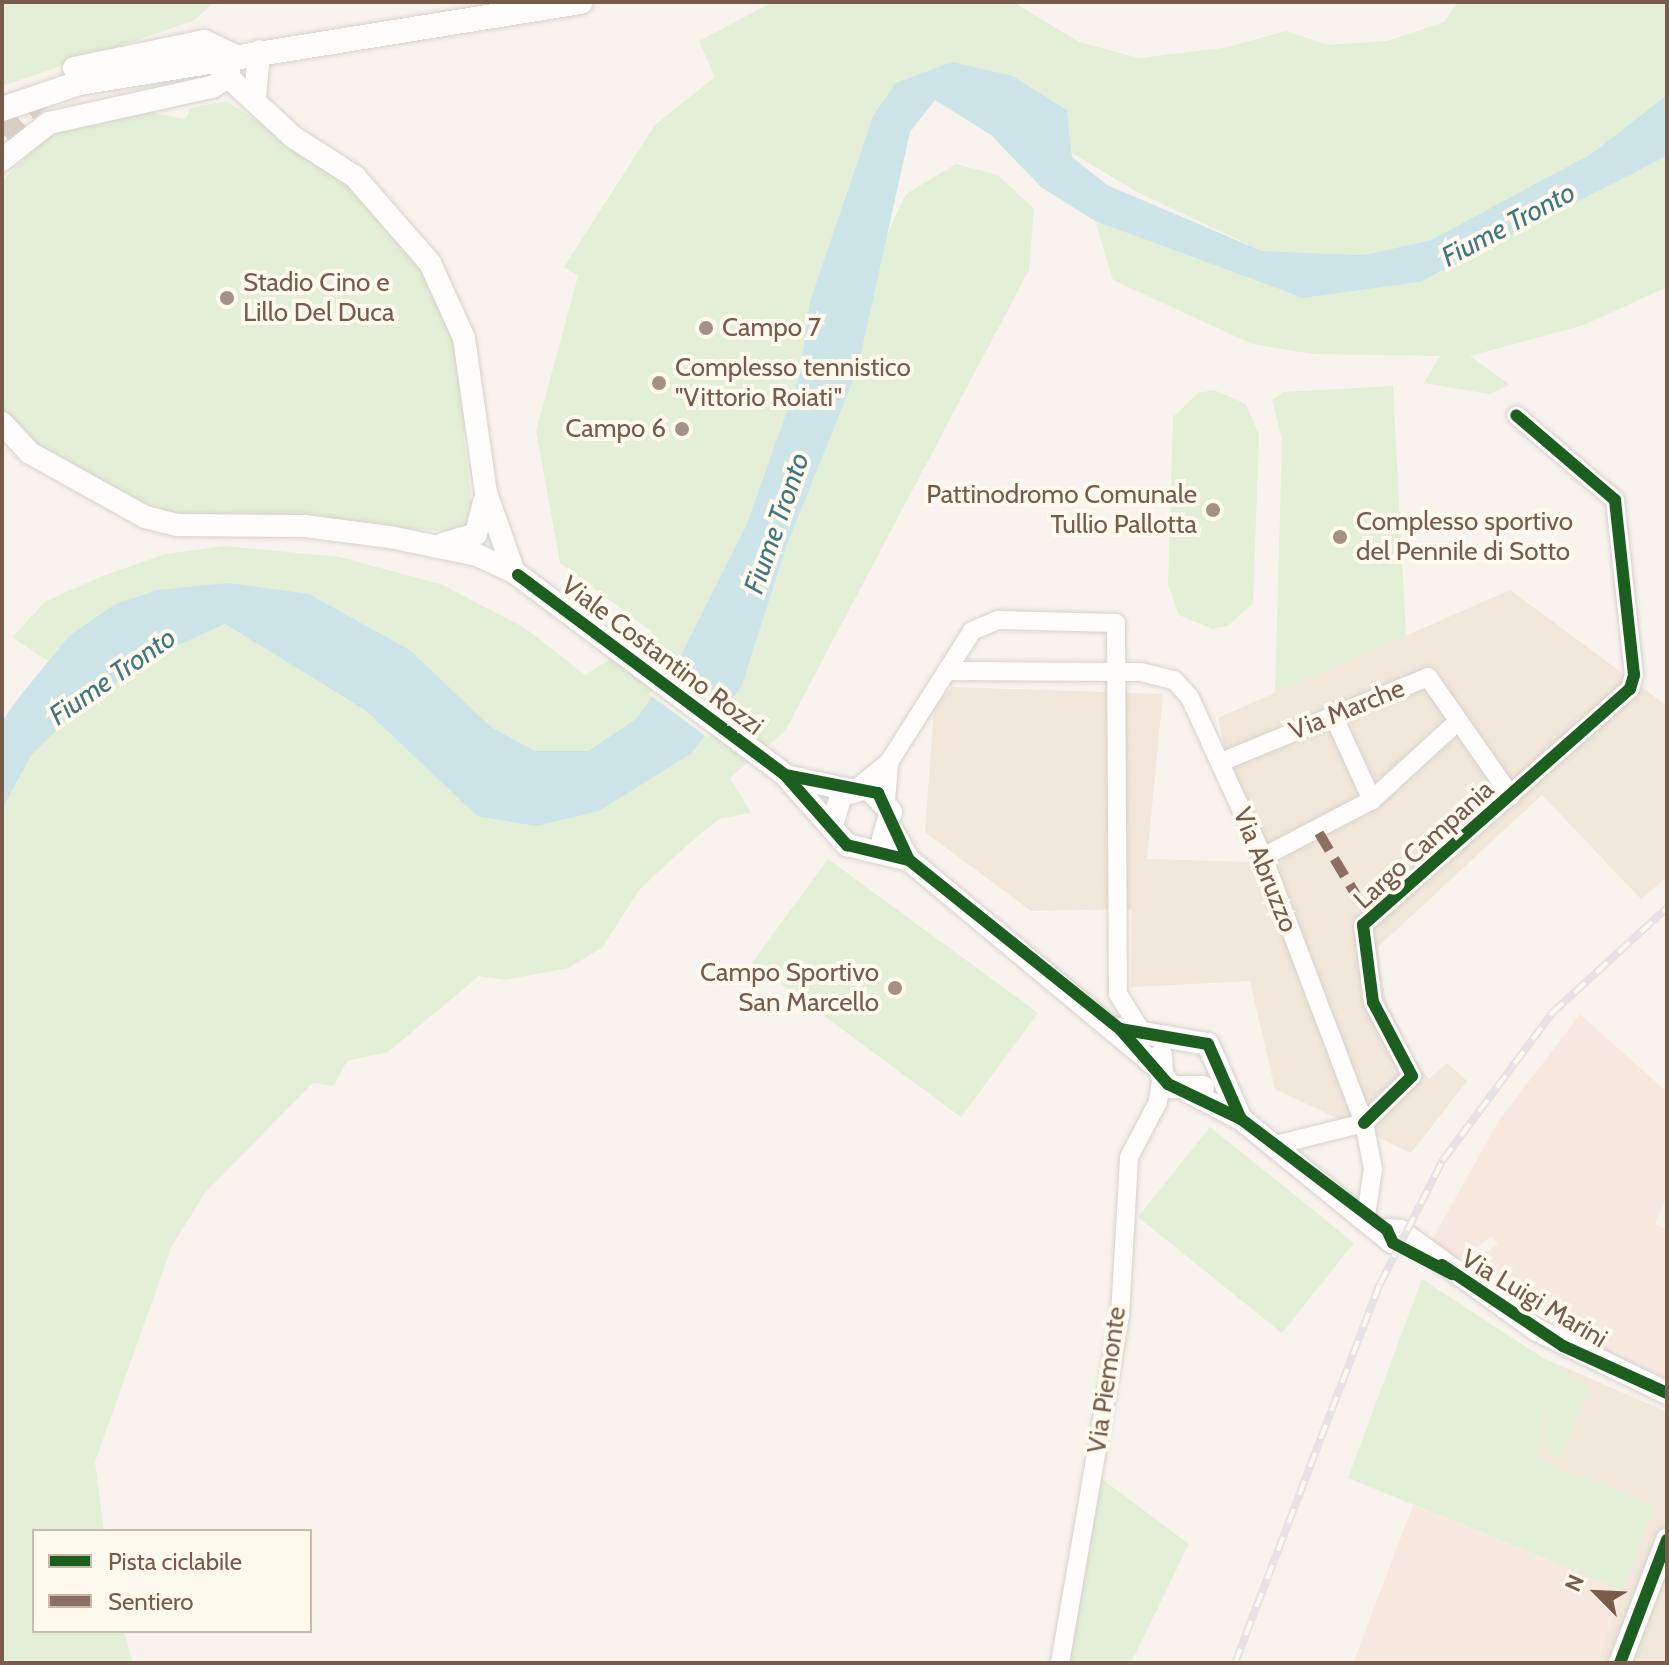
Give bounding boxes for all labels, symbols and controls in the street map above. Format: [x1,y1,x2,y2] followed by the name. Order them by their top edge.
[1435,175,1581,273] water label: Fiume Tronto
[243,267,395,328] place label: Stadio Cino e Lillo Del Duca
[218,289,236,307] marker: Stadio Cino e Lillo Del Duca
[722,312,821,344] place label: Campo 7
[697,319,715,337] marker: Campo 7
[675,352,911,414] place label: Complesso tennistico "Vittorio Roiati"
[650,374,668,392] marker: Complesso tennistico "Vittorio Roiati"
[565,413,666,445] place label: Campo 6
[673,420,691,438] marker: Campo 6
[736,448,816,598] water label: Fiume Tronto
[926,479,1197,540] place label: Pattinodromo Comunale Tullio Pallotta
[1204,501,1222,519] marker: Pattinodromo Comunale Tullio Pallotta
[1356,506,1573,568] place label: Complesso sportivo del Pennile di Sotto
[1331,528,1349,546] marker: Complesso sportivo del Pennile di Sotto
[555,570,769,742] street label: Viale Costantino Rozzi
[42,620,182,732] water label: Fiume Tronto
[1285,673,1409,747] street label: Via Marche
[1348,774,1500,916] street label: Largo Campania
[1226,803,1304,937] street label: Via Abruzzo
[700,957,879,1018] place label: Campo Sportivo San Marcello
[886,979,904,997] marker: Campo Sportivo San Marcello
[1455,1243,1613,1355] street label: Via Luigi Marini
[1081,1305,1133,1455] street label: Via Piemonte
[32,1529,312,1633] legend
[108,1547,242,1576] text: Pista ciclabile
[1557,1553,1637,1633] north arrow
[1559,1570,1590,1596] text: N
[108,1587,193,1616] text: Sentiero

